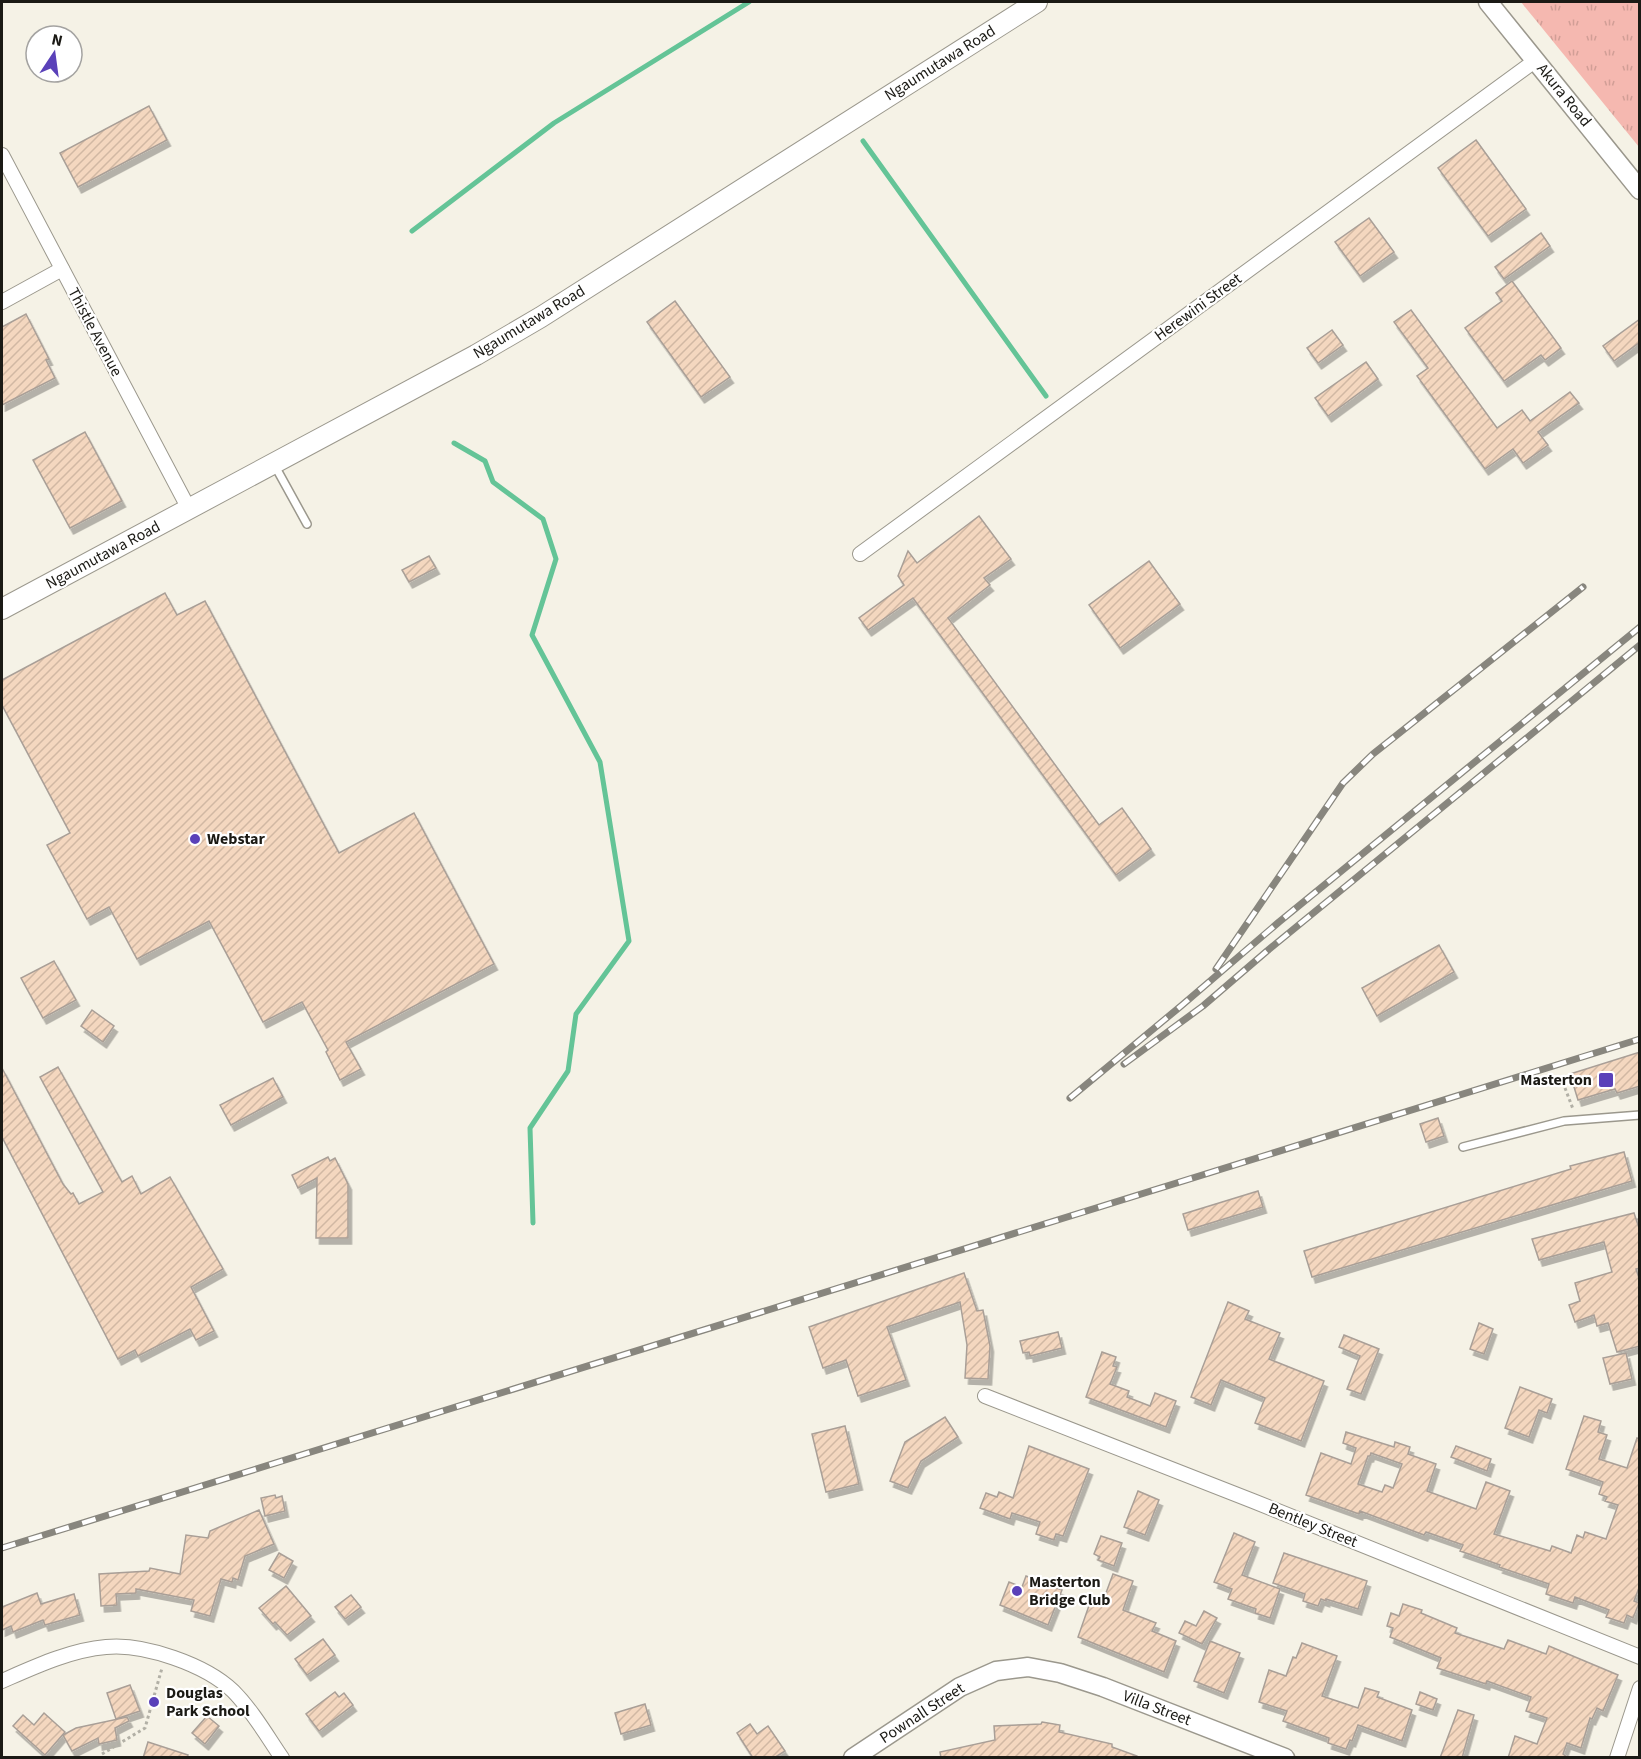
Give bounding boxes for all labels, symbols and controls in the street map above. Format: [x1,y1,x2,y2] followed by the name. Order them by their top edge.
[880,20,1000,106] street label: Ngaumutawa Road
[24,24,84,84] north arrow
[49,28,65,52] text: N
[1532,59,1596,131] street label: Akura Road
[1150,267,1247,346] street label: Herewini Street
[469,280,589,364] street label: Ngaumutawa Road
[62,284,128,380] street label: Thistle Avenue
[42,515,164,595] street label: Ngaumutawa Road
[207,828,265,850] place label: Webstar
[188,832,202,846] marker: Webstar
[1520,1069,1592,1091] place label: Masterton
[1597,1071,1615,1089] marker: Masterton
[1265,1497,1361,1553] street label: Bentley Street
[1029,1571,1111,1611] place label: Masterton Bridge Club
[1010,1584,1024,1598] marker: Masterton Bridge Club
[875,1677,969,1749] street label: Pownall Street
[166,1682,250,1722] place label: Douglas Park School
[1120,1685,1195,1731] street label: Villa Street
[147,1695,161,1709] marker: Douglas Park School

